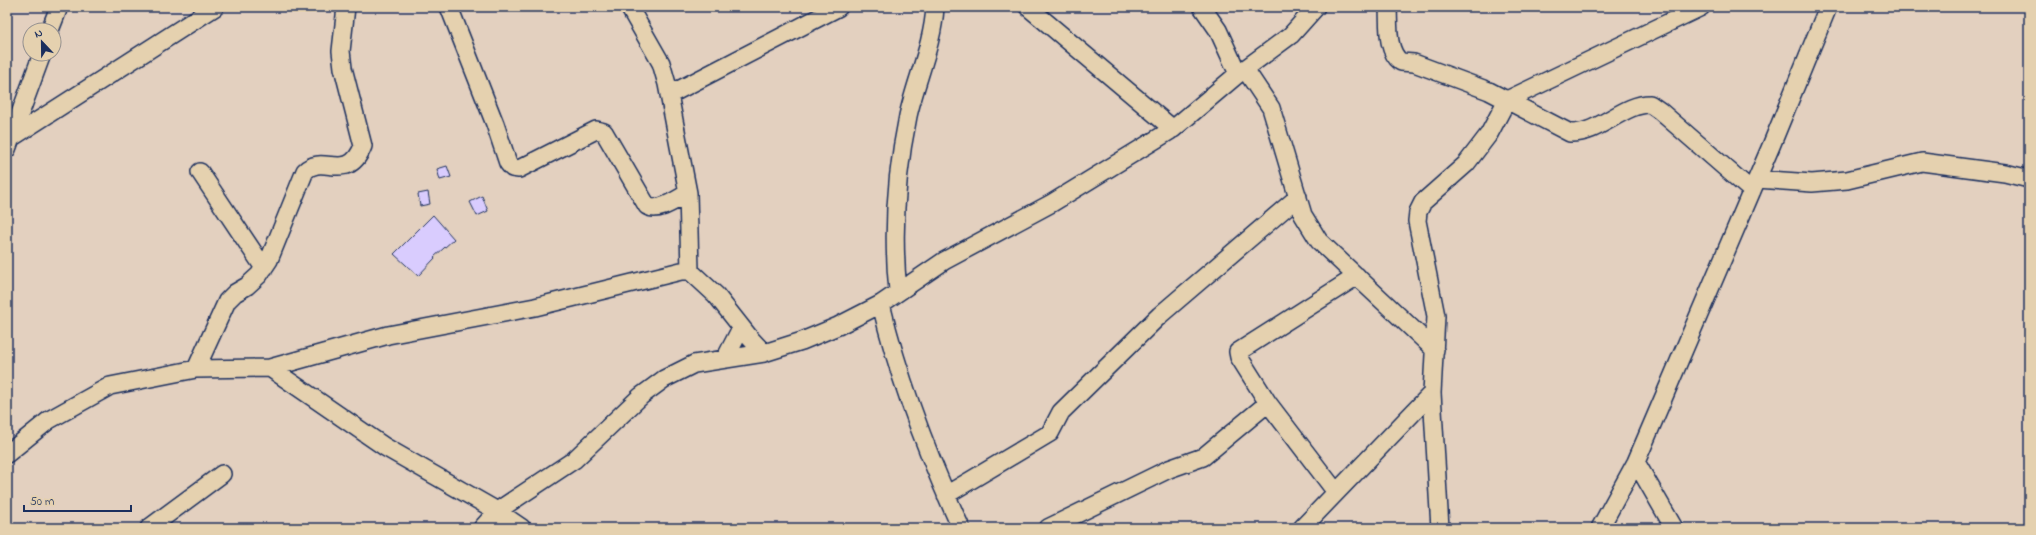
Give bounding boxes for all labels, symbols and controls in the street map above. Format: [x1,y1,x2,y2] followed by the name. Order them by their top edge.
[22,22,62,62] north arrow
[32,25,45,42] text: N
[24,487,131,513] scale bar
[30,493,54,511] text: 50 m

